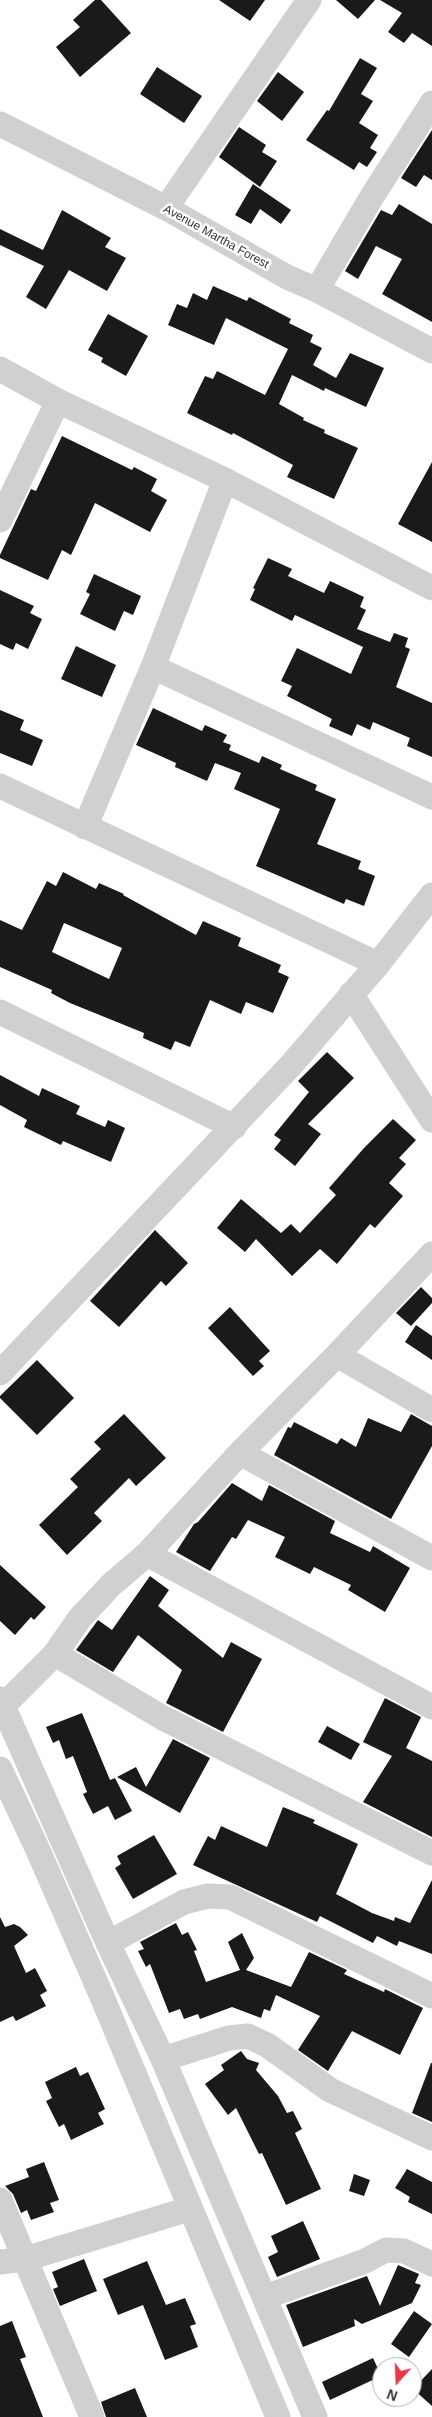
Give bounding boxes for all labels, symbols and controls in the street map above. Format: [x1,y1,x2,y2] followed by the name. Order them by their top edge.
[161,202,271,272] street label: Avenue Martha Forest
[372,2357,422,2407] north arrow
[385,2386,400,2404] text: N

